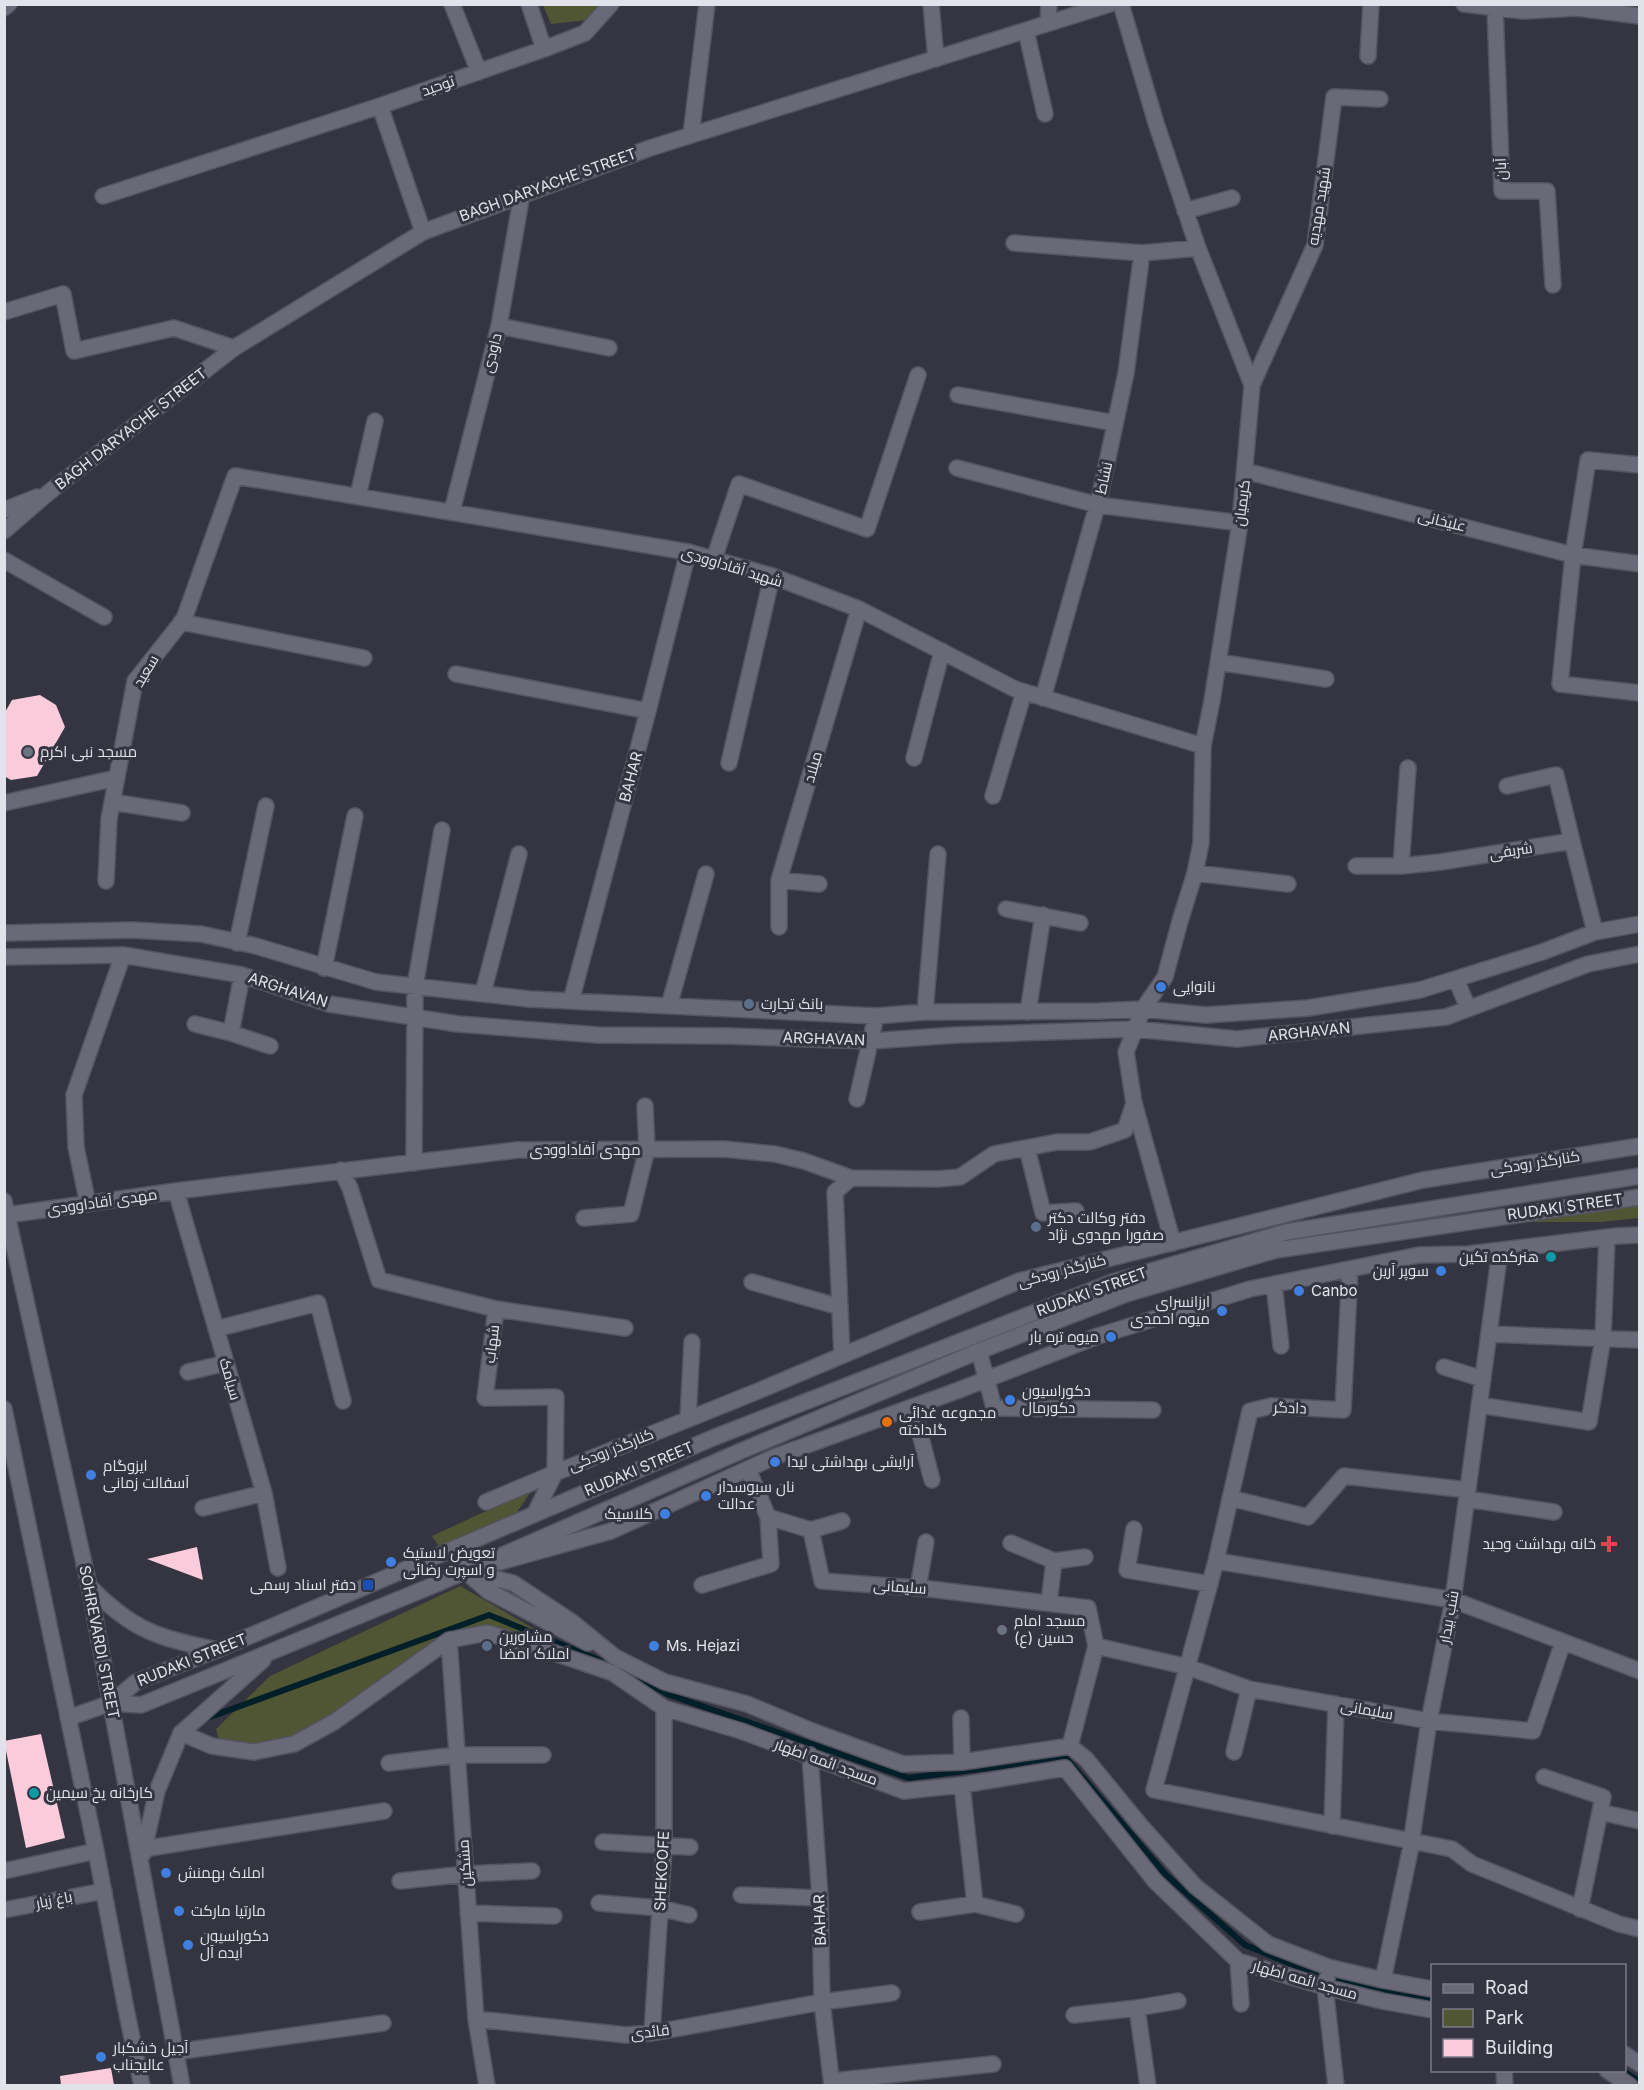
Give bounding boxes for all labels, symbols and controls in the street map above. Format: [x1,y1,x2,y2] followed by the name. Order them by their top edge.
[419,71,457,100] street label: توحید
[457,144,639,225] street label: BAGH DARYACHE STREET
[1491,157,1511,181] street label: آبان
[1303,165,1335,247] street label: شهید مهدیه
[477,331,507,375] street label: داودی
[51,364,210,494] street label: BAGH DARYACHE STREET
[1091,460,1116,496] street label: نشاط
[1229,479,1255,527] street label: کریمیان
[1416,505,1468,537] street label: علیخانی
[679,542,785,592] street label: شهید آقاداوودی
[129,651,163,690] street label: سعید
[40,742,137,762] place label: مسجد نبی اکرم
[21,745,35,759] marker: مسجد نبی اکرم
[615,749,646,804] street label: BAHAR
[799,749,826,785] street label: میلاد
[1488,838,1534,864] street label: شریفی
[246,968,330,1011] street label: ARGHAVAN
[1173,977,1215,997] place label: نانوایی
[1154,980,1168,994] marker: نانوایی
[761,994,823,1013] place label: بانک تجارت
[742,997,756,1011] marker: بانک تجارت
[1267,1018,1351,1045] street label: ARGHAVAN
[782,1028,866,1049] street label: ARGHAVAN
[529,1140,641,1160] street label: مهدی آقاداوودی
[1489,1146,1581,1180] street label: کنارگذر رودکی
[46,1184,158,1220] street label: مهدی آقاداوودی
[1506,1189,1624,1224] street label: RUDAKI STREET
[1047,1208,1164,1245] place label: دفتر وکالت دکتر صفورا مهدوی نژاد
[1029,1220,1043,1234] marker: دفتر وکالت دکتر صفورا مهدوی نژاد
[1459,1247,1539,1267] place label: هنرکده تکین
[1016,1250,1108,1292] street label: کنارگذر رودکی
[1544,1250,1558,1264] marker: هنرکده تکین
[1373,1261,1429,1281] place label: سوپر آرین
[1034,1263,1150,1320] street label: RUDAKI STREET
[1434,1264,1448,1278] marker: سوپر آرین
[1311,1281,1357,1300] place label: Canbo
[1292,1284,1306,1298] marker: Canbo
[1130,1292,1210,1329] place label: ارزانسرای میوه احمدی
[1215,1304,1229,1318] marker: ارزانسرای میوه احمدی
[480,1324,504,1364] street label: شهاب
[1028,1327,1099,1346] place label: میوه تره بار
[1104,1330,1118,1344] marker: میوه تره بار
[215,1356,246,1402] street label: سیامک
[1022,1381,1091,1417] place label: دکوراسیون دکورمال
[1003,1393,1017,1407] marker: دکوراسیون دکورمال
[1272,1397,1307,1418] street label: دادگر
[899,1403,996,1439] place label: مجموعه غذائی گلداخته
[880,1415,894,1429] marker: مجموعه غذائی گلداخته
[565,1424,657,1476] street label: کنارگذر رودکی
[581,1437,696,1500] street label: RUDAKI STREET
[787,1452,914,1472] place label: آرایشی بهداشتی لیدا
[768,1455,782,1469] marker: آرایشی بهداشتی لیدا
[103,1456,189,1493] place label: ایزوگام آسفالت زمانی
[84,1468,98,1482] marker: ایزوگام آسفالت زمانی
[717,1477,795,1513] place label: نان سبوسدار عدالت
[699,1489,713,1503] marker: نان سبوسدار عدالت
[604,1504,653,1523] place label: کلاسیک
[658,1507,672,1521] marker: کلاسیک
[1483,1534,1596,1554] place label: خانه بهداشت وحید
[1600,1535,1618,1553] marker: خانه بهداشت وحید
[403,1543,495,1580] place label: تعویض لاستیک و اسپرت رضائی
[384,1555,398,1569] marker: تعویض لاستیک و اسپرت رضائی
[75,1564,124,1720] street label: SOHREVARDI STREET
[250,1575,356,1595] place label: دفتر اسناد رسمی
[873,1575,927,1599] street label: سلیمانی
[361,1578,375,1592] marker: دفتر اسناد رسمی
[1434,1589,1462,1646] street label: شب بیدار
[1014,1611,1085,1649] place label: مسجد امام حسین (ع)
[995,1623,1009,1637] marker: مسجد امام حسین (ع)
[499,1627,570,1663] place label: مشاورین املاک امضا
[134,1629,249,1690] street label: RUDAKI STREET
[666,1636,740,1655] place label: Ms. Hejazi
[480,1639,494,1653] marker: مشاورین املاک امضا
[647,1639,661,1653] marker: Ms. Hejazi
[1339,1696,1395,1724] street label: سلیمانی
[771,1734,880,1790] street label: مسجد ائمه اطهار
[46,1783,153,1804] place label: کارخانه یخ سیمین
[27,1786,41,1800] marker: کارخانه یخ سیمین
[650,1830,673,1912] street label: SHEKOOFE
[453,1839,477,1887] street label: مشکین
[178,1863,265,1883] place label: املاک بهمنش
[159,1866,173,1880] marker: املاک بهمنش
[33,1887,74,1915] street label: باغ زیار
[809,1894,830,1946] street label: BAHAR
[191,1901,266,1920] place label: مارتیا مارکت
[172,1904,186,1918] marker: مارتیا مارکت
[200,1926,269,1962] place label: دکوراسیون ایده آل
[181,1938,195,1952] marker: دکوراسیون ایده آل
[1249,1955,1360,2005] street label: مسجد ائمه اطهار
[1431,1964,1626,2072] legend
[1485,1977,1528,1998] text: Road
[1485,2007,1524,2028] text: Park
[629,2020,671,2044] street label: قائدی
[1485,2037,1553,2058] text: Building
[112,2038,188,2074] place label: آجیل خشکبار عالیجناب
[94,2050,108,2064] marker: آجیل خشکبار عالیجناب

